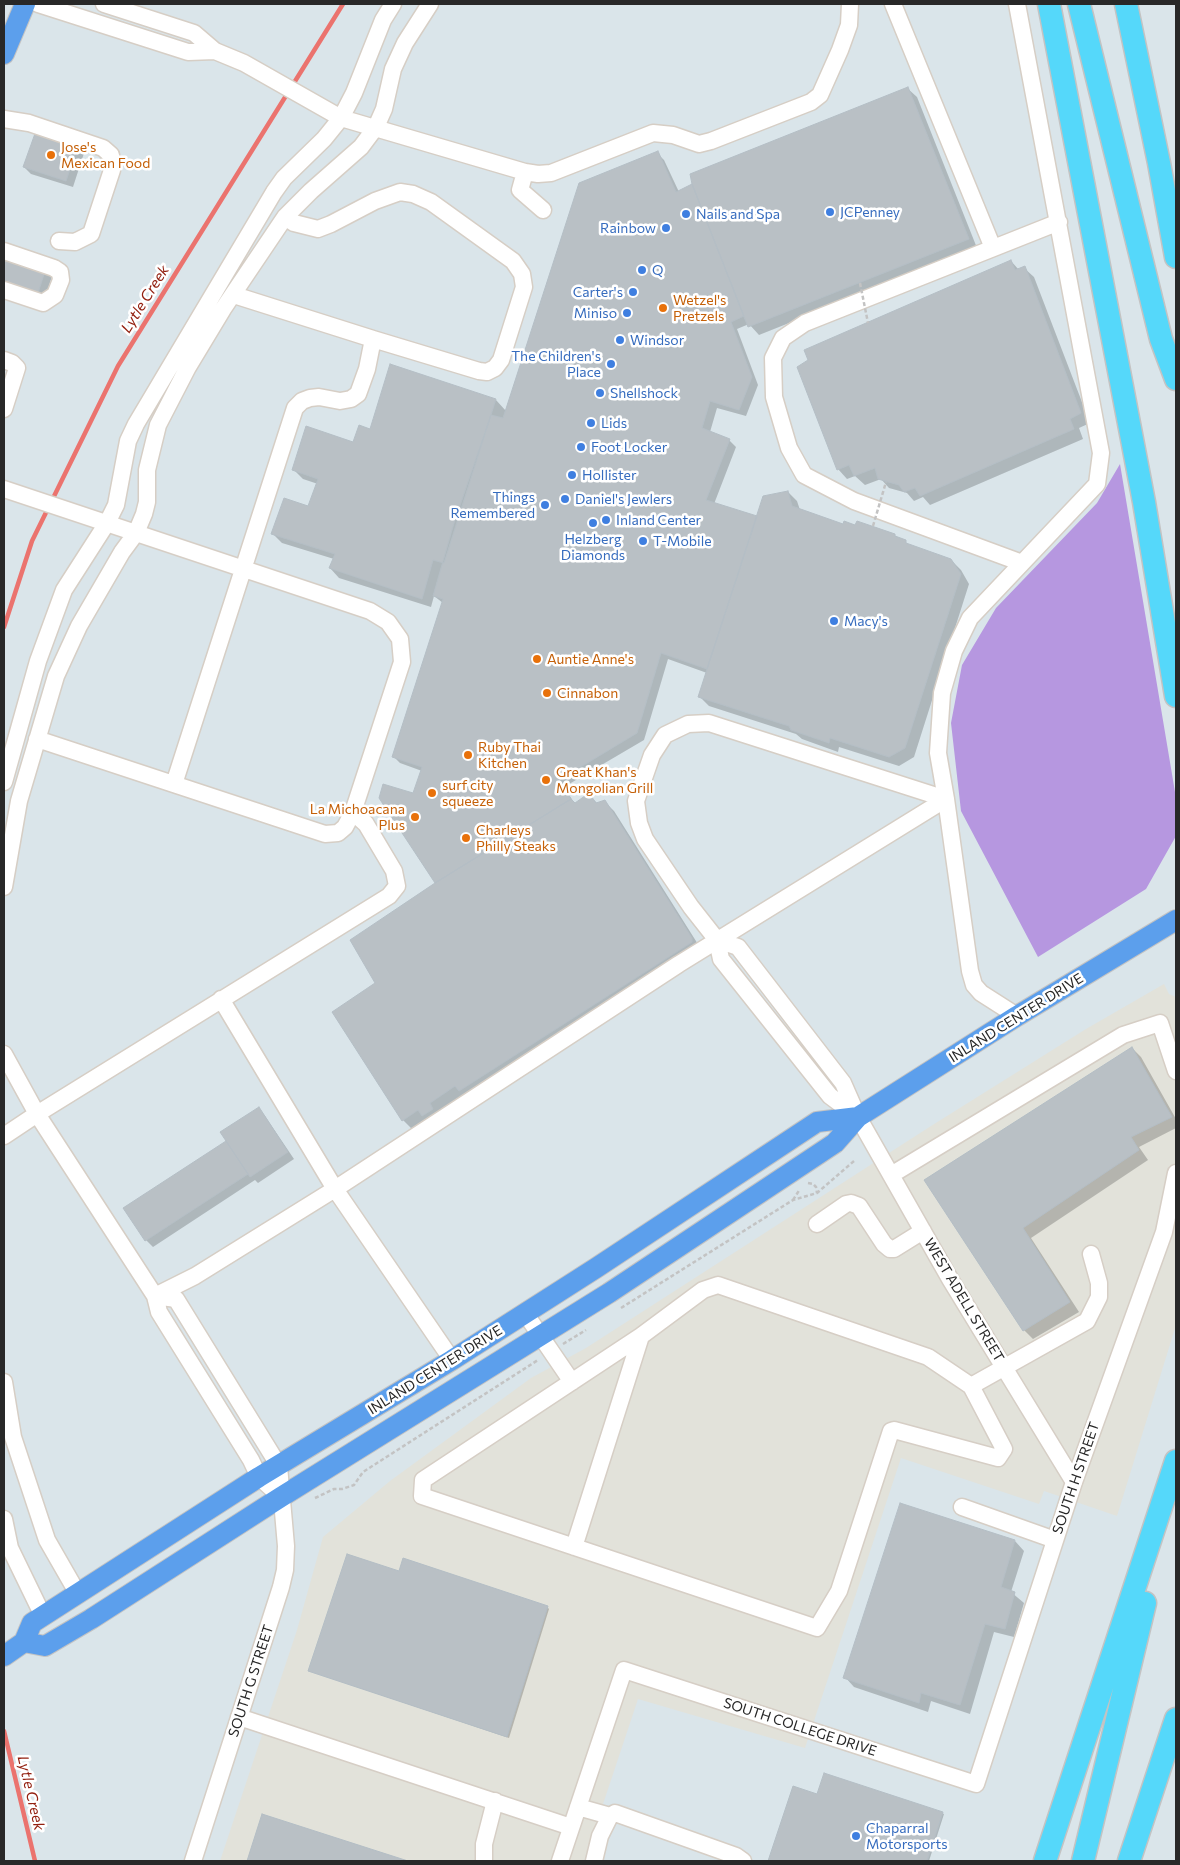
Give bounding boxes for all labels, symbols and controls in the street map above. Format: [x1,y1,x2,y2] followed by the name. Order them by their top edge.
[61,139,150,172] place label: Jose's Mexican Food
[45,149,57,161] marker: Jose's Mexican Food
[840,204,900,220] place label: JCPenney
[696,206,780,222] place label: Nails and Spa
[824,206,836,218] marker: JCPenney
[680,208,692,220] marker: Nails and Spa
[600,220,656,236] place label: Rainbow
[660,222,672,234] marker: Rainbow
[117,262,173,336] water label: Lytle Creek
[652,262,663,278] place label: Q
[636,264,648,276] marker: Q
[573,284,623,300] place label: Carter's
[627,286,639,298] marker: Carter's
[673,292,726,324] place label: Wetzel's Pretzels
[657,302,669,314] marker: Wetzel's Pretzels
[574,305,617,321] place label: Miniso
[621,307,633,319] marker: Miniso
[630,332,684,348] place label: Windsor
[614,334,626,346] marker: Windsor
[511,348,601,381] place label: The Children's Place
[605,358,617,370] marker: The Children's Place
[610,385,678,401] place label: Shellshock
[594,387,606,399] marker: Shellshock
[601,415,627,431] place label: Lids
[585,417,597,429] marker: Lids
[591,439,667,455] place label: Foot Locker
[575,441,587,453] marker: Foot Locker
[582,467,637,483] place label: Hollister
[566,469,578,481] marker: Hollister
[450,489,535,522] place label: Things Remembered
[575,491,672,507] place label: Daniel's Jewlers
[559,493,571,505] marker: Daniel's Jewlers
[539,499,551,511] marker: Things Remembered
[616,512,701,528] place label: Inland Center
[600,514,612,526] marker: Inland Center
[587,517,599,529] marker: Helzberg Diamonds
[561,531,625,564] place label: Helzberg Diamonds
[653,533,712,549] place label: T-Mobile
[637,535,649,547] marker: T-Mobile
[844,613,888,629] place label: Macy's
[828,615,840,627] marker: Macy's
[547,651,634,667] place label: Auntie Anne's
[531,653,543,665] marker: Auntie Anne's
[557,685,618,701] place label: Cinnabon
[541,687,553,699] marker: Cinnabon
[478,739,541,772] place label: Ruby Thai Kitchen
[462,749,474,761] marker: Ruby Thai Kitchen
[556,764,653,796] place label: Great Khan's Mongolian Grill
[540,774,552,786] marker: Great Khan's Mongolian Grill
[442,777,493,810] place label: surf city squeeze
[426,787,438,799] marker: surf city squeeze
[310,801,405,834] place label: La Michoacana Plus
[409,811,421,823] marker: La Michoacana Plus
[476,822,556,854] place label: Charleys Philly Steaks
[460,832,472,844] marker: Charleys Philly Steaks
[946,970,1086,1066] street label: INLAND CENTER DRIVE
[920,1235,1008,1365] street label: WEST ADELL STREET
[365,1322,505,1418] street label: INLAND CENTER DRIVE
[1049,1420,1103,1536] street label: SOUTH H STREET
[225,1623,277,1739] street label: SOUTH G STREET
[721,1694,879,1760] street label: SOUTH COLLEGE DRIVE
[14,1754,48,1832] water label: Lytle Creek
[866,1820,948,1852] place label: Chaparral Motorsports
[850,1830,862,1842] marker: Chaparral Motorsports

